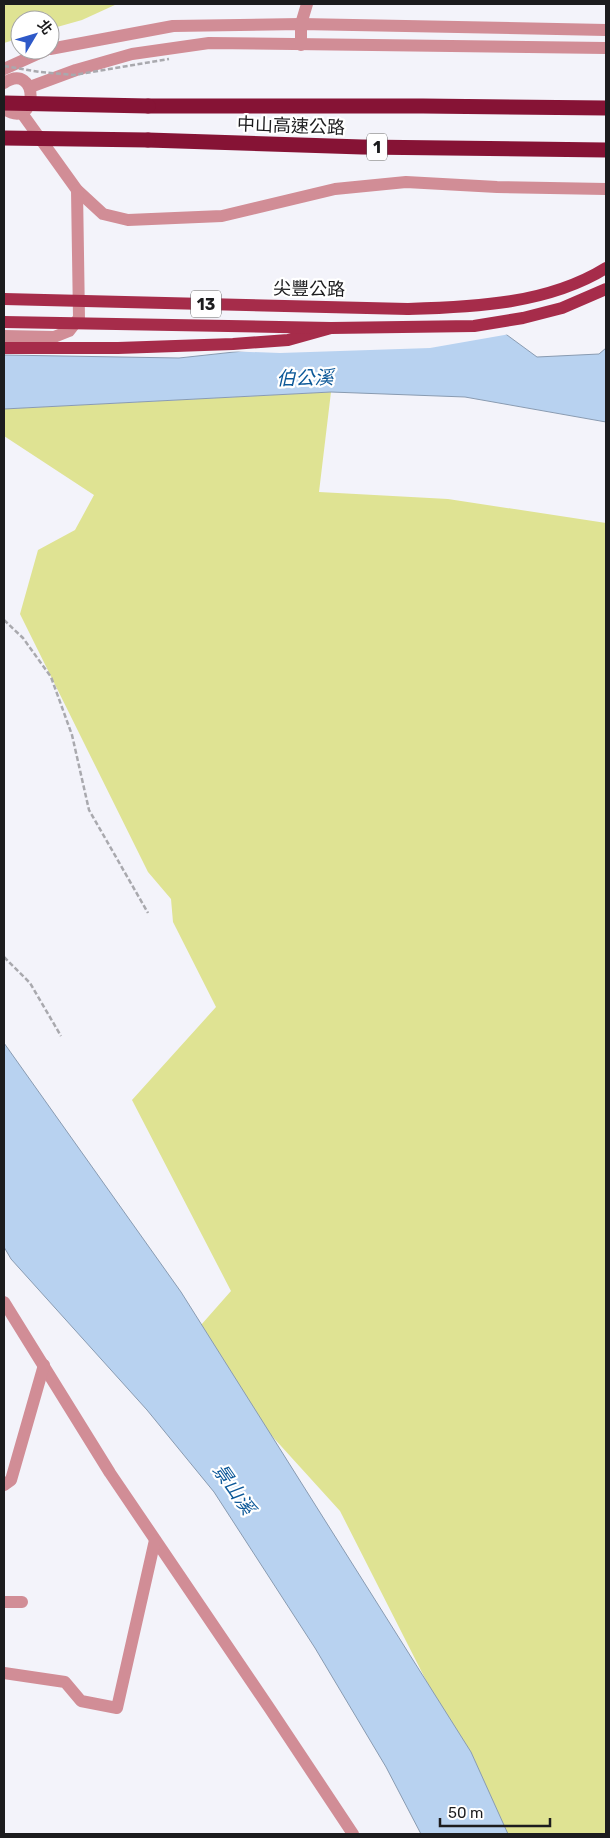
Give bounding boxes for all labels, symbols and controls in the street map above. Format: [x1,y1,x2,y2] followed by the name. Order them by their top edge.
[10,10,60,60] north arrow
[34,17,56,38] text: 北
[237,113,345,139] street label: 中山高速公路
[367,134,387,160] road number: 1
[273,277,345,301] street label: 尖豐公路
[191,290,221,318] road number: 13
[276,366,337,390] water label: 伯公溪
[208,1459,261,1521] water label: 景山溪
[440,1796,550,1828] scale bar
[448,1804,483,1822] text: 50 m

